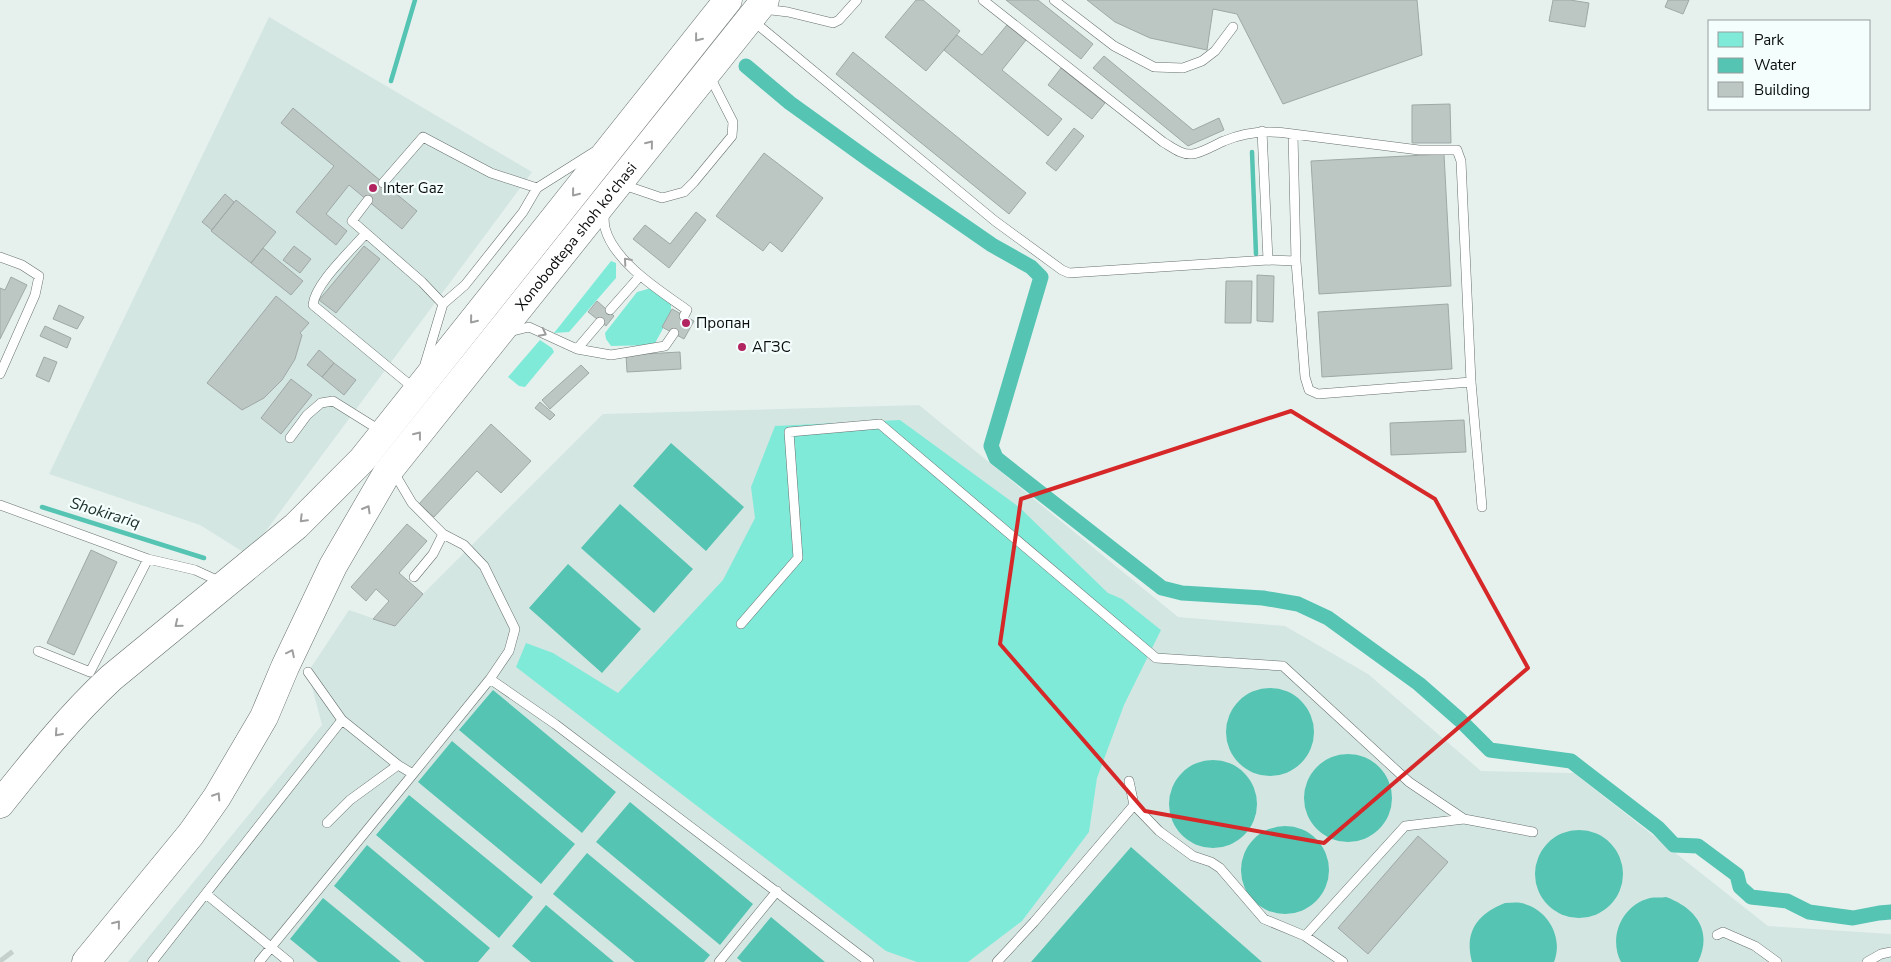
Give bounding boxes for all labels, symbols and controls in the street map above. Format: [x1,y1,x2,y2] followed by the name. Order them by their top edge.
[1708,20,1871,110] legend
[1754,30,1784,50] text: Park
[695,32,703,41] one-way arrow
[1754,55,1797,75] text: Water
[1754,80,1810,100] text: Building
[644,141,652,150] one-way arrow
[511,158,641,315] street label: Xonobodtepa shoh ko'chasi
[383,178,444,198] place label: Inter Gaz
[367,182,379,194] marker: Inter Gaz
[571,187,580,196] one-way arrow
[623,258,632,267] one-way arrow
[696,313,750,333] place label: Пропан
[470,314,479,323] one-way arrow
[680,317,692,329] marker: Пропан
[537,327,546,337] one-way arrow
[752,337,791,357] place label: АГЗС
[736,341,748,353] marker: АГЗС
[412,432,420,441] one-way arrow
[67,492,143,534] water label: Shokirariq
[360,505,370,514] one-way arrow
[299,513,308,522] one-way arrow
[175,618,184,626] one-way arrow
[285,649,296,658] one-way arrow
[55,727,64,736] one-way arrow
[211,793,220,802] one-way arrow
[111,921,120,930] one-way arrow

